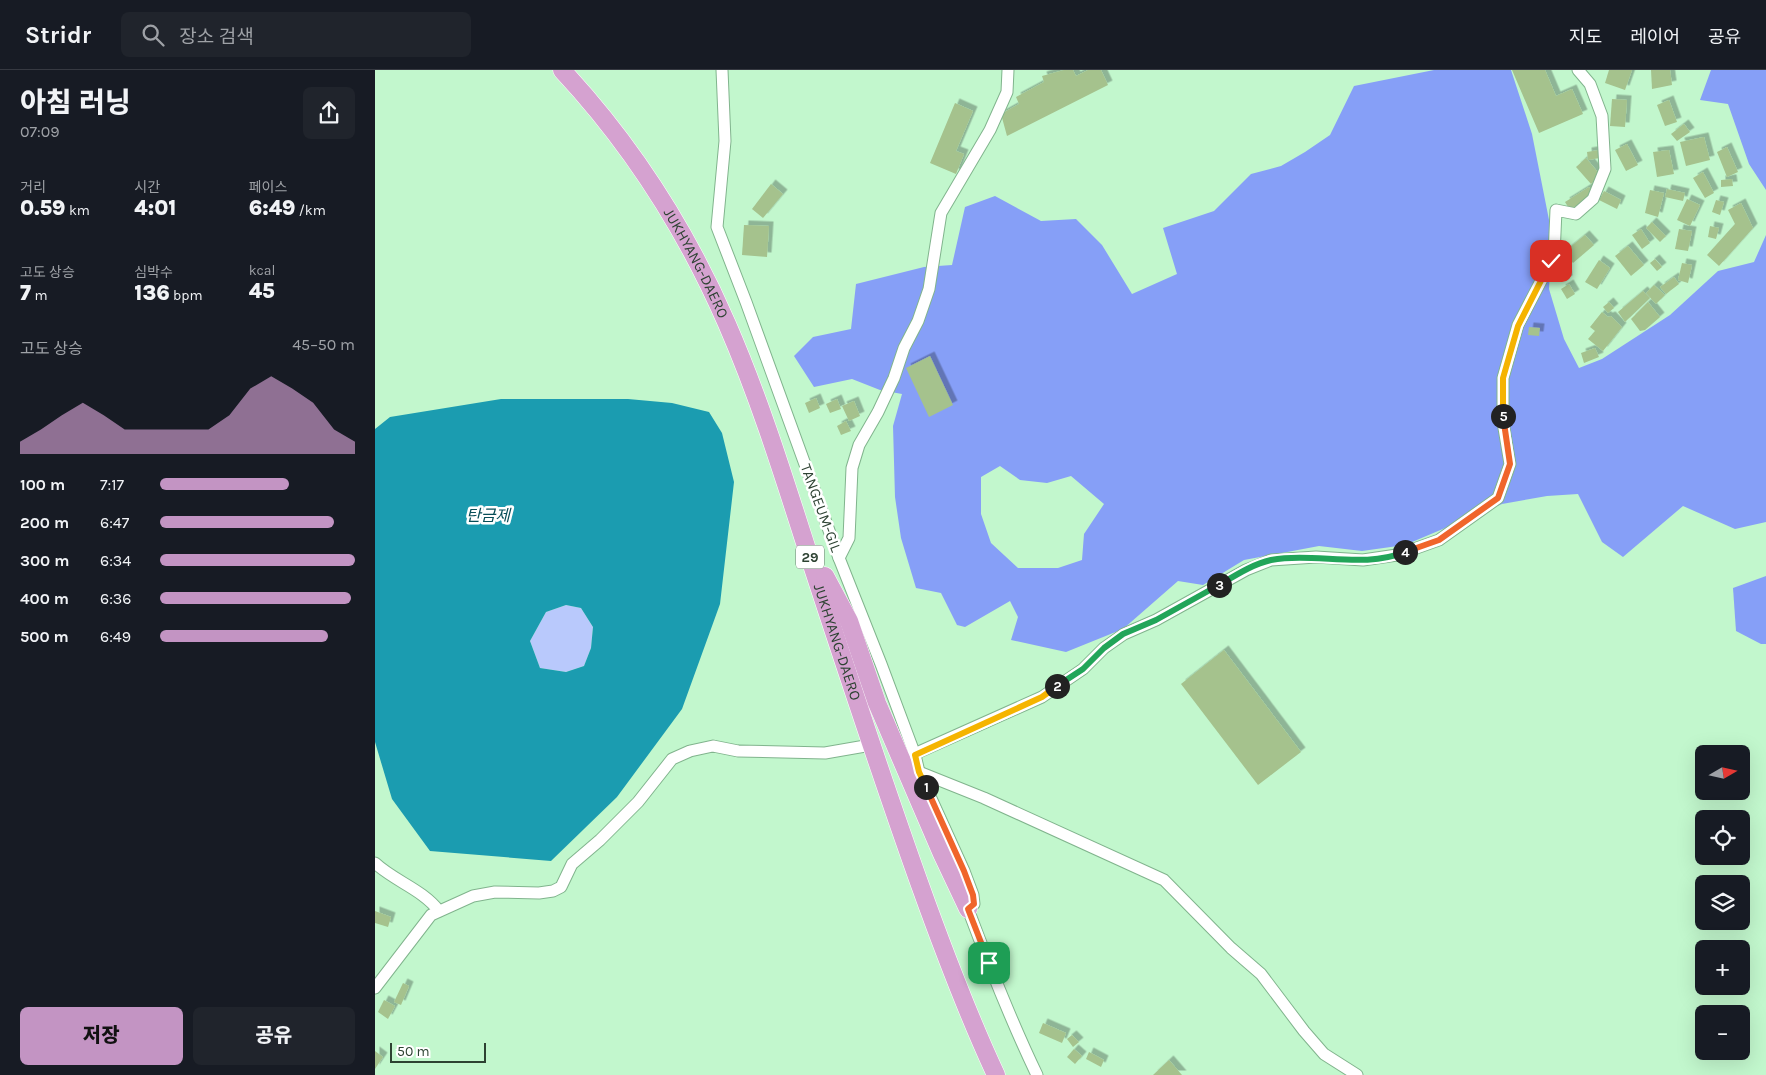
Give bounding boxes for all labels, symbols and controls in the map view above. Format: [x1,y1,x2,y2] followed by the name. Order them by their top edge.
[121,12,471,57] search box
[25,21,91,49] text: Stridr
[139,21,167,49] icon: search
[179,26,254,48] text: 장소 검색
[1569,26,1602,48] text: 지도
[1630,26,1680,48] text: 레이어
[1708,26,1741,48] text: 공유
[20,86,131,119] text: 아침 러닝
[303,87,355,139] button: share
[20,122,59,141] text: 07:09
[20,179,46,196] text: 거리
[134,179,160,196] text: 시간
[249,179,287,196] text: 페이스
[20,196,66,220] text: 0.59
[134,196,176,220] text: 4:01
[249,196,295,220] text: 6:49
[66,202,90,219] text: km
[295,202,326,219] text: /km
[660,205,732,321] street label: JUKHYANG-DAERO
[1530,240,1572,282] pin
[1537,247,1565,275] icon: check
[249,262,275,279] text: kcal
[20,264,75,281] text: 고도 상승
[134,264,173,281] text: 심박수
[249,279,275,303] text: 45
[20,281,31,305] text: 7
[134,281,170,305] text: 136
[31,287,48,304] text: m
[170,287,203,304] text: bpm
[292,335,355,354] text: 45–50 m
[20,339,83,358] text: 고도 상승
[1491,404,1515,428] pin: 5
[1499,408,1508,425] text: 5
[797,461,845,555] street label: TANGEUM-GIL
[20,475,65,494] text: 100 m
[100,475,124,494] text: 7:17
[466,506,512,525] water label: 탄금제
[20,513,69,532] text: 200 m
[100,513,129,532] text: 6:47
[1393,540,1417,564] pin: 4
[1401,544,1410,561] text: 4
[796,546,824,568] road number: 29
[20,551,69,570] text: 300 m
[100,551,131,570] text: 6:34
[1207,572,1231,598] pin: 3
[1215,577,1224,594] text: 3
[810,581,865,703] street label: JUKHYANG-DAERO
[20,589,69,608] text: 400 m
[100,589,131,608] text: 6:36
[20,627,69,646] text: 500 m
[100,627,131,646] text: 6:49
[1045,674,1069,698] pin: 2
[1053,678,1062,695] text: 2
[1695,745,1750,800] north arrow
[1695,745,1750,1060] map controls
[913,774,939,800] pin: 1
[924,779,929,796] text: 1
[1695,810,1750,865] button: locate
[1695,875,1750,930] button: layers
[1695,940,1750,995] button: +
[968,942,1010,984] pin
[975,949,1003,977] icon: arrive
[1695,1005,1750,1060] button: −
[20,1007,183,1065] button: 저장
[193,1007,355,1065] button: 공유
[390,1040,486,1063] scale bar
[397,1043,430,1060] text: 50 m

